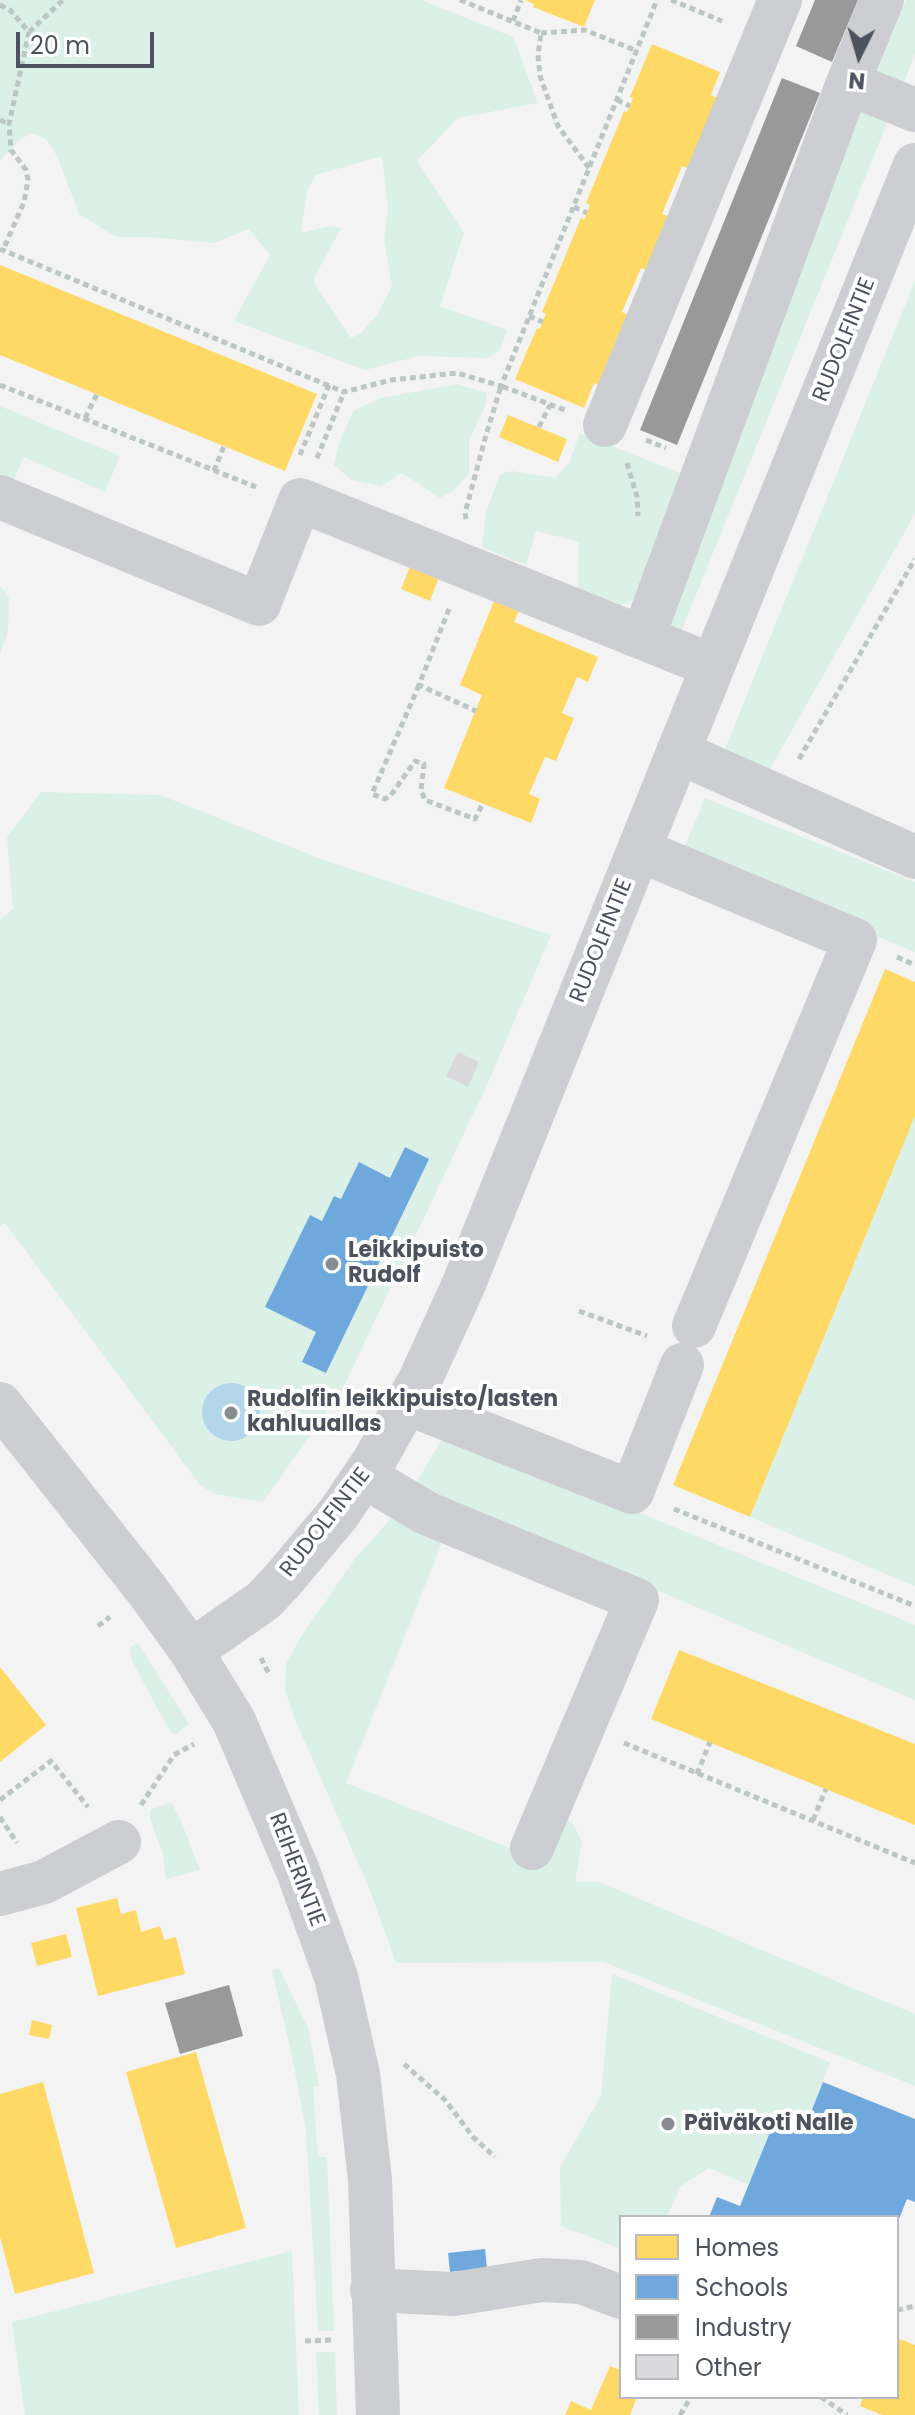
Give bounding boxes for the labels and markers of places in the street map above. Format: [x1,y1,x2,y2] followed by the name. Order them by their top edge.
[348,1238,484,1290] place label: Leikkipuisto Rudolf
[323,1255,341,1273] marker: Leikkipuisto Rudolf
[247,1387,558,1438] place label: Rudolfin leikkipuisto/lasten kahluuallas
[222,1404,240,1422] marker: Rudolfin leikkipuisto/lasten kahluuallas
[684,2111,854,2137] place label: Päiväkoti Nalle
[659,2115,677,2133] marker: Päiväkoti Nalle

